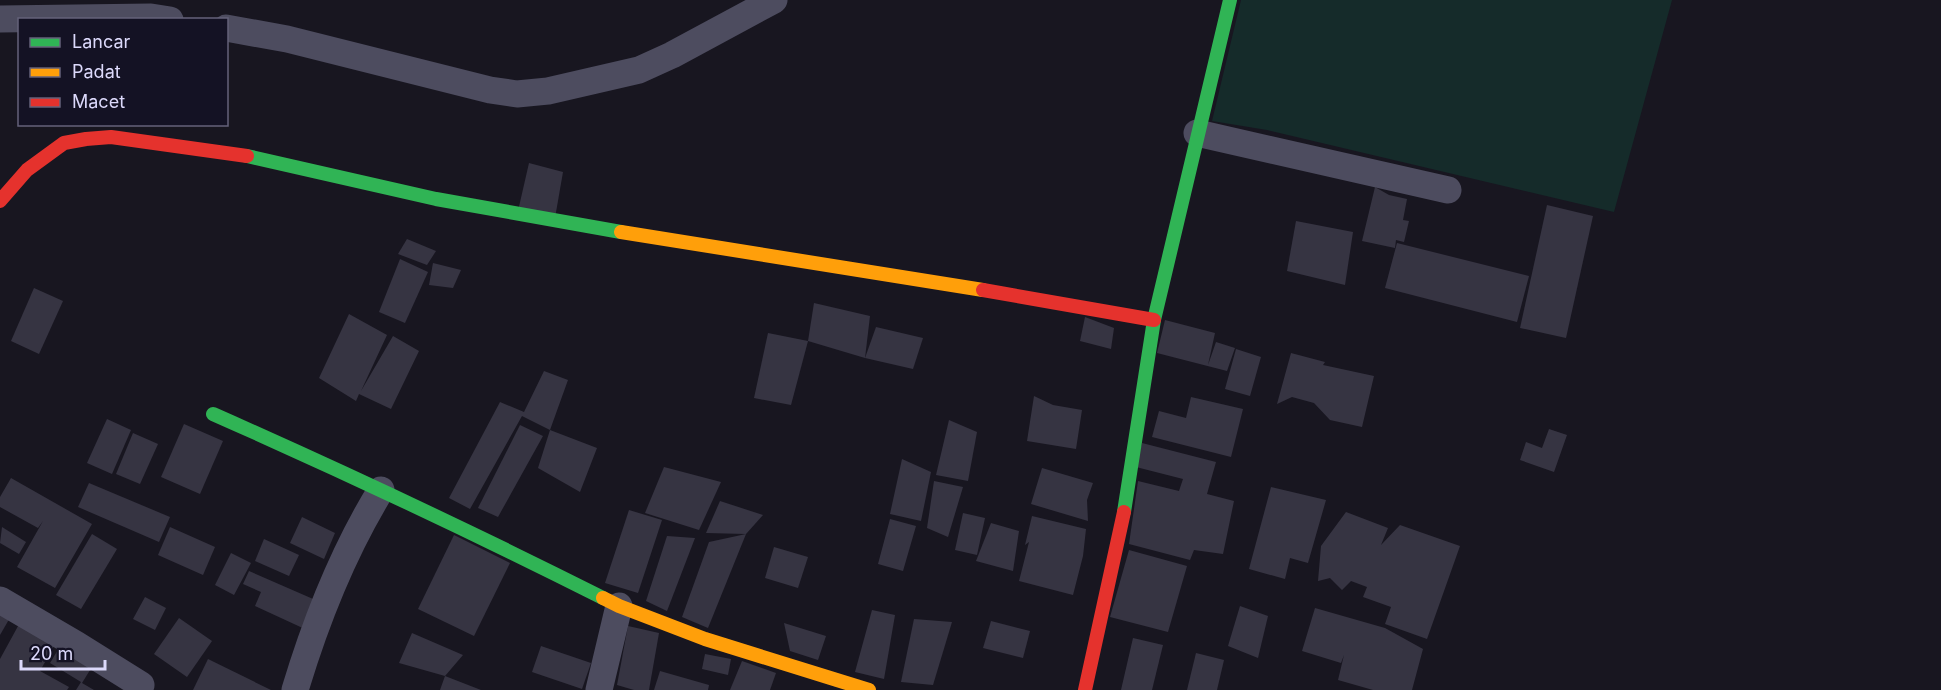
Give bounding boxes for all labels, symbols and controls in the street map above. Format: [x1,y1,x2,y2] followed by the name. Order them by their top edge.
[18,18,228,126] legend
[72,31,130,52] text: Lancar
[72,61,121,82] text: Padat
[72,91,125,112] text: Macet
[21,633,105,671] scale bar
[30,643,73,664] text: 20 m

